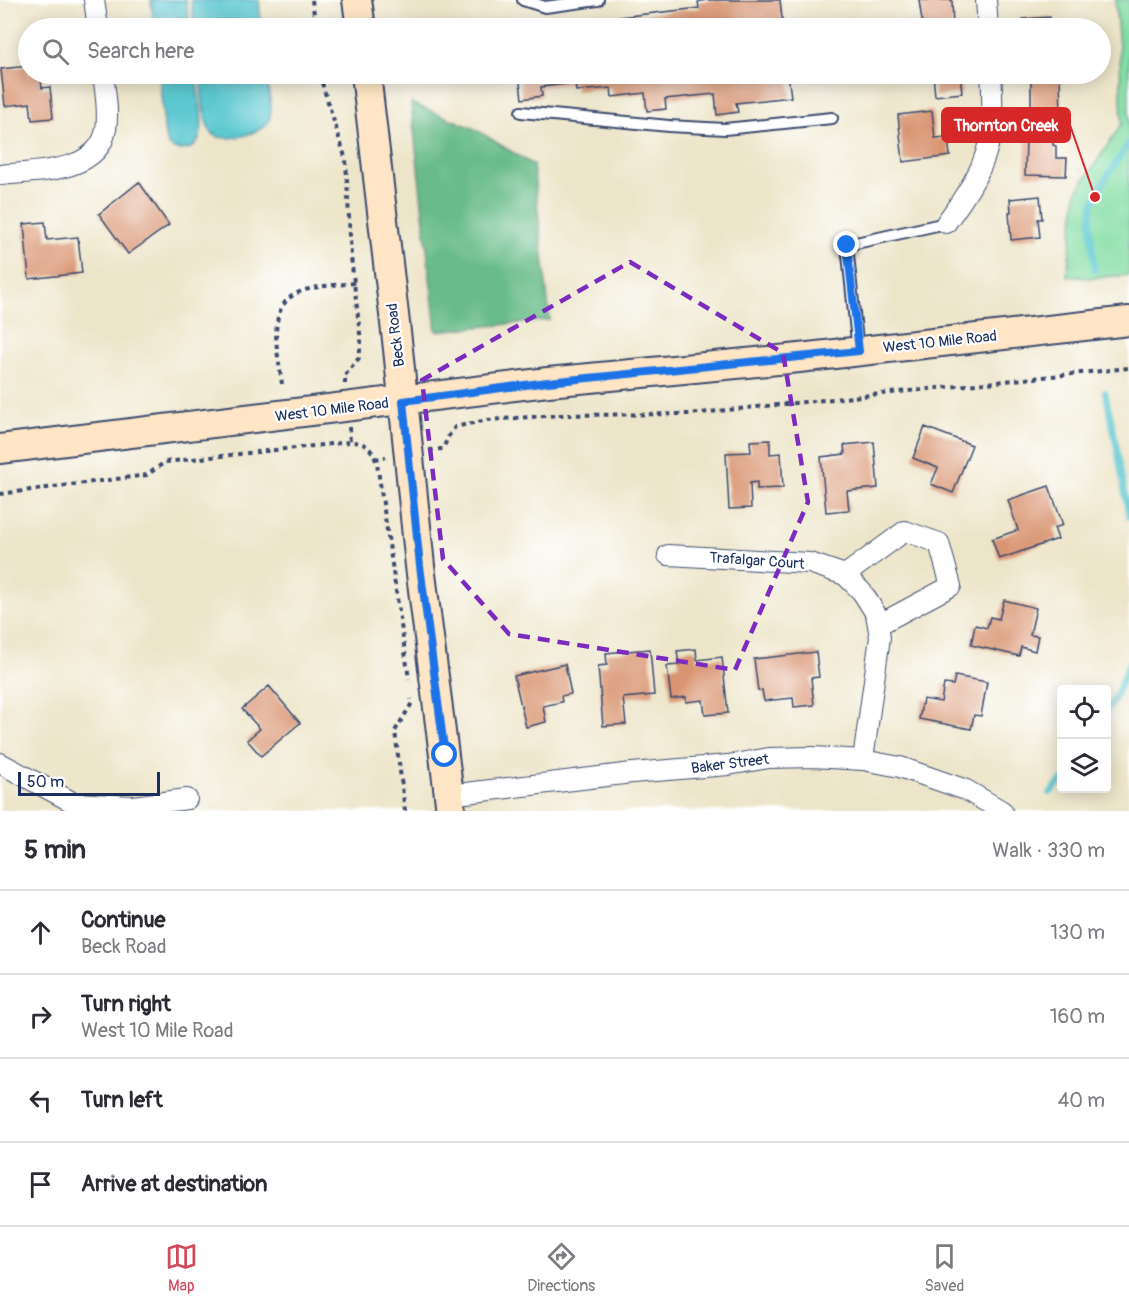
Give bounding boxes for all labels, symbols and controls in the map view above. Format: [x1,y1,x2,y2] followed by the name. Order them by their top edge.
[18,18,1111,84] search box
[39,35,72,68] icon: search
[87,37,194,65] text: Search here
[942,108,1070,142] callout: Thornton Creek
[953,116,1059,136] text: Thornton Creek
[833,231,859,257] route end
[383,302,409,368] street label: Beck Road
[882,327,998,357] street label: West 10 Mile Road
[274,394,390,426] street label: West 10 Mile Road
[709,548,806,574] street label: Trafalgar Court
[1057,685,1111,793] map controls
[1057,685,1111,739] button: locate
[1057,739,1111,793] button: layers
[431,741,457,767] route start
[690,750,771,778] street label: Baker Street
[18,769,160,796] scale bar
[27,772,64,792] text: 50 m
[24,834,86,866] text: 5 min
[992,838,1105,863] text: Walk · 330 m
[81,906,165,934] text: Continue
[24,916,57,949] icon: ahead
[1050,920,1105,945] text: 130 m
[81,934,166,959] text: Beck Road
[81,990,171,1018] text: Turn right
[24,1000,57,1033] icon: right
[1050,1004,1105,1029] text: 160 m
[81,1018,233,1043] text: West 10 Mile Road
[24,1084,57,1117] icon: left
[81,1086,163,1114] text: Turn left
[1058,1088,1105,1113] text: 40 m
[24,1168,57,1201] icon: arrive
[81,1170,267,1198] text: Arrive at destination
[165,1240,198,1296] tab: Map
[527,1240,595,1296] tab: Directions
[925,1240,964,1296] tab: Saved

